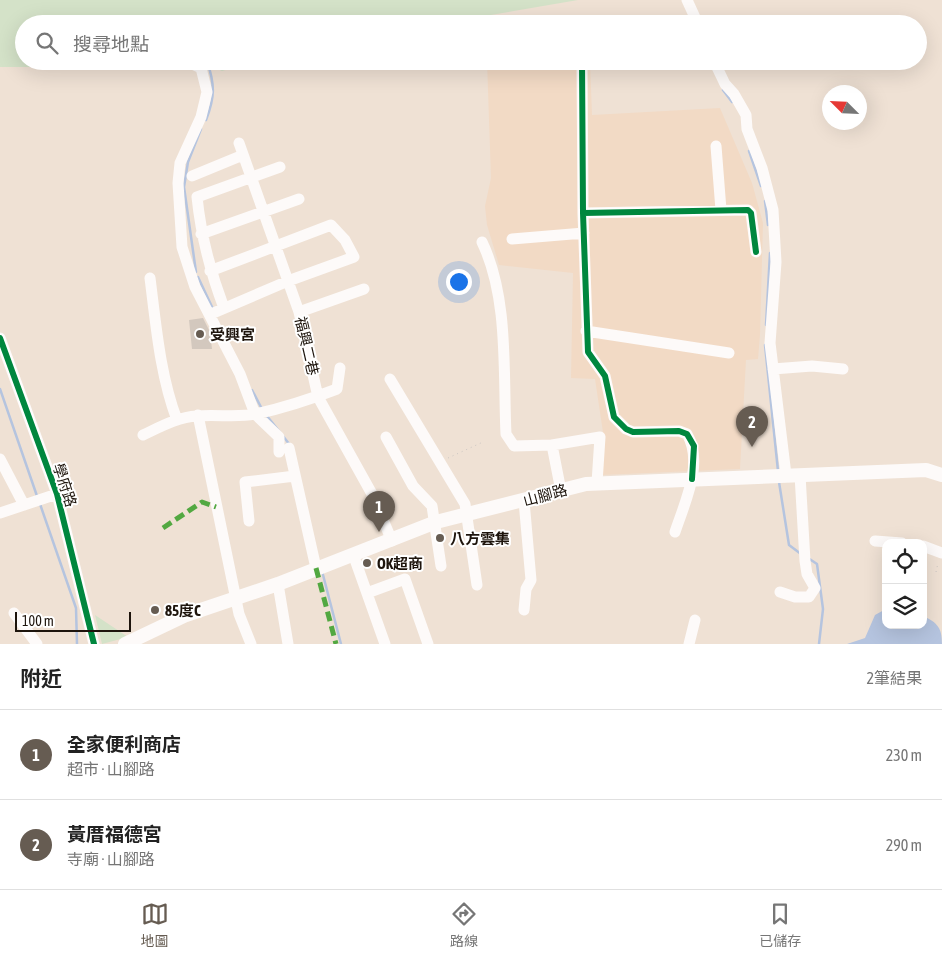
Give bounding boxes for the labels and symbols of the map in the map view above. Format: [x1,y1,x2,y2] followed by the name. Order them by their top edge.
[822,85,867,130] north arrow
[446,269,472,295] your location
[292,315,322,377] street label: 福興二巷
[210,326,255,343] place label: 受興宮
[194,328,206,340] marker: 受興宮
[736,406,768,447] pin: 2
[50,461,80,509] street label: 學府路
[521,481,569,509] street label: 山腳路
[363,491,395,532] pin: 1
[450,530,510,547] place label: 八方雲集
[434,532,446,544] marker: 八方雲集
[377,555,423,572] place label: OK超商
[361,557,373,569] marker: OK超商
[165,602,201,619] place label: 85度C
[149,604,161,616] marker: 85度C
[15,609,131,632] scale bar

